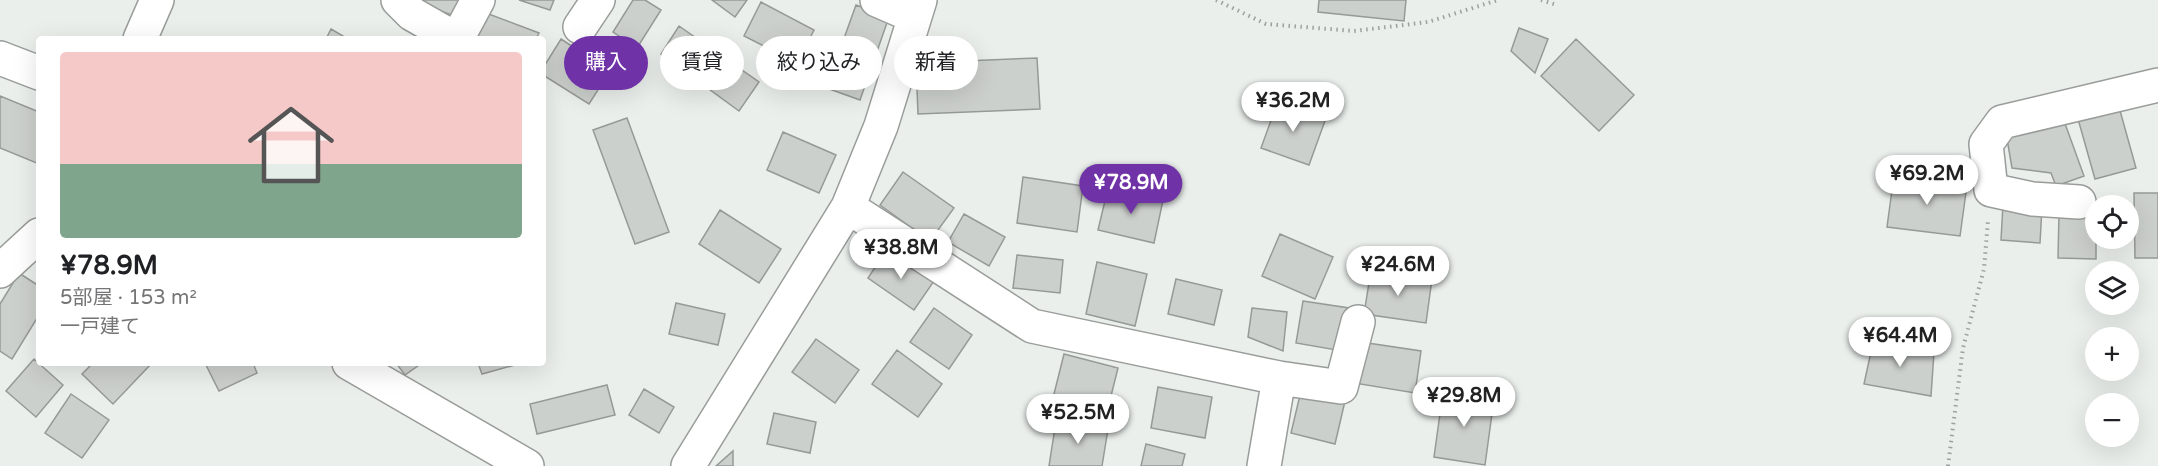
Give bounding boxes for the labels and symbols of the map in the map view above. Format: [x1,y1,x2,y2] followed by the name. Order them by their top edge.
[1244,82,1342,133] pin: ¥36.2M
[1878,155,1976,206] pin: ¥69.2M
[1082,164,1180,215] pin: ¥78.9M
[852,229,950,280] pin: ¥38.8M
[1349,246,1447,297] pin: ¥24.6M
[1851,317,1949,368] pin: ¥64.4M
[1415,377,1513,428] pin: ¥29.8M
[1029,394,1127,445] pin: ¥52.5M

